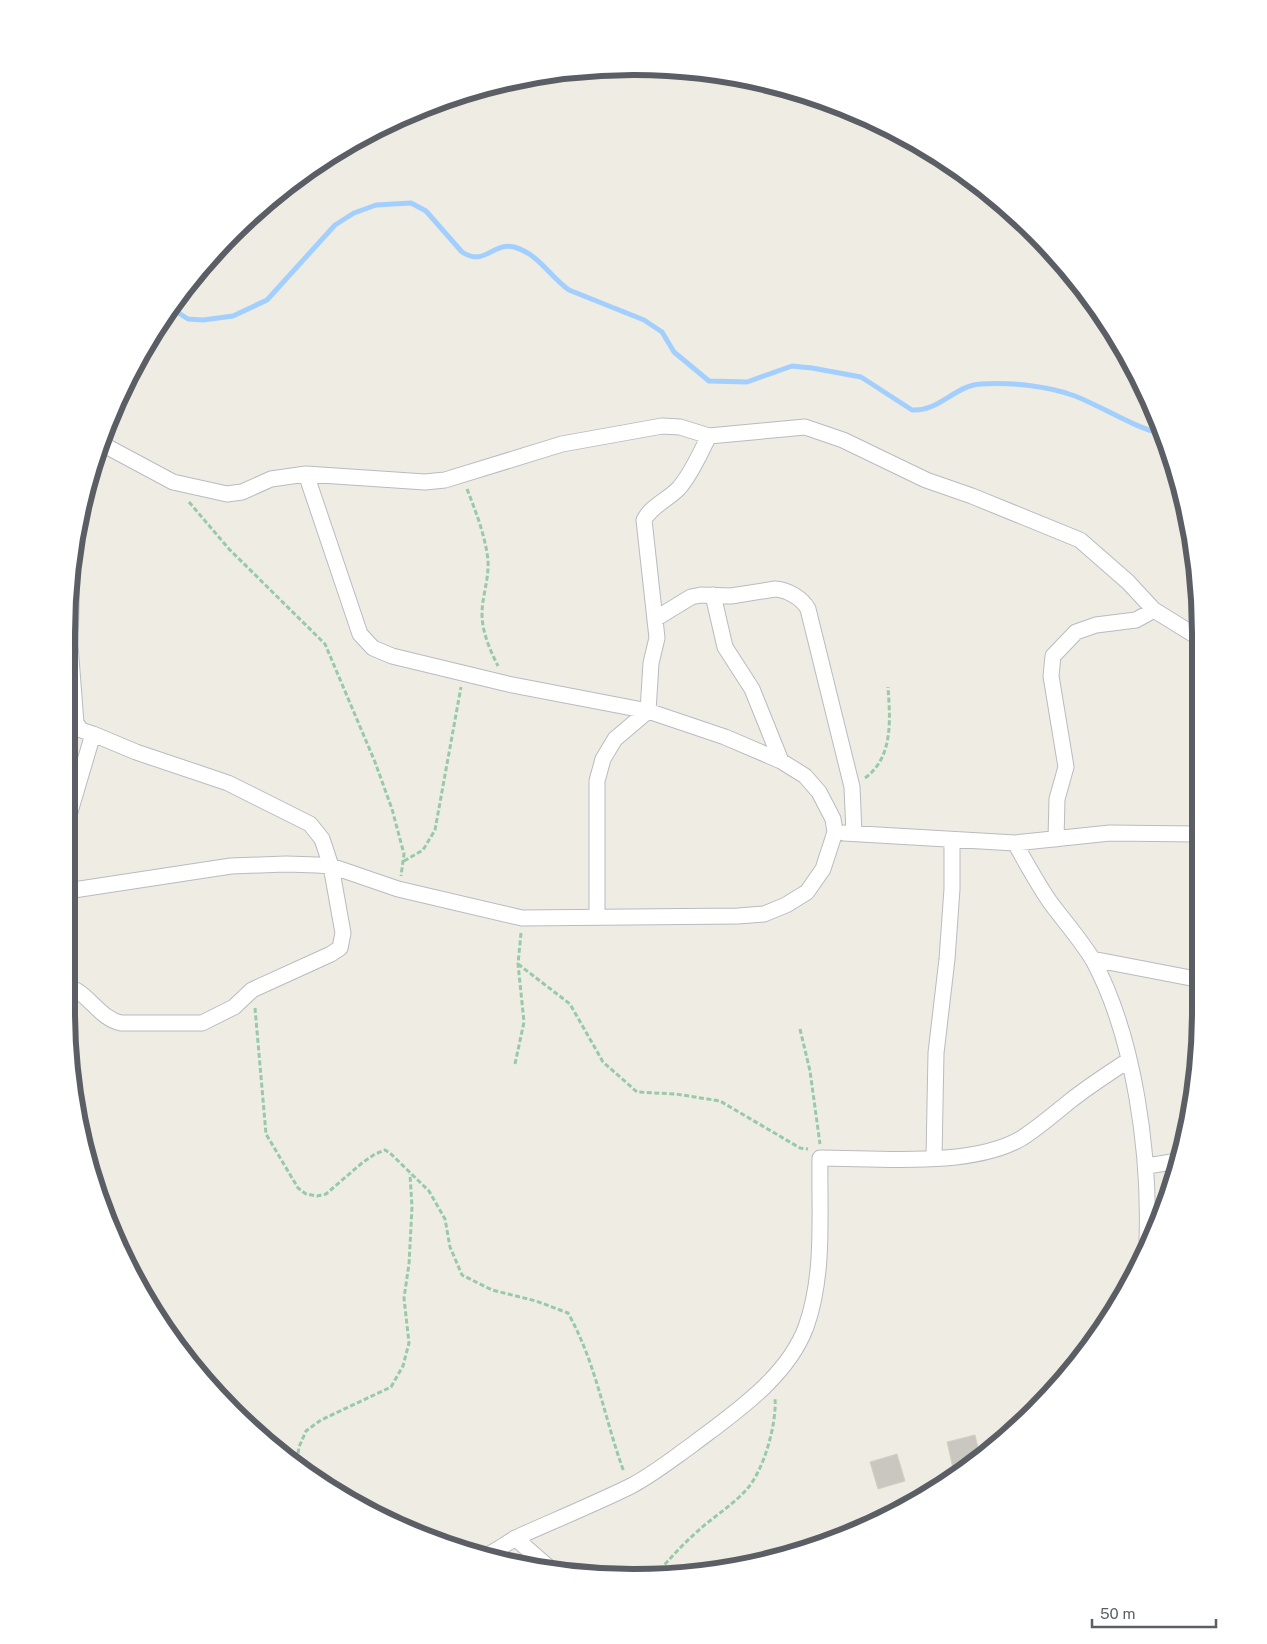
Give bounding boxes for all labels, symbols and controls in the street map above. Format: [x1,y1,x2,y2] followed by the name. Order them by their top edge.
[1092,1596,1216,1628] scale bar
[1100,1605,1135,1622] text: 50 m

